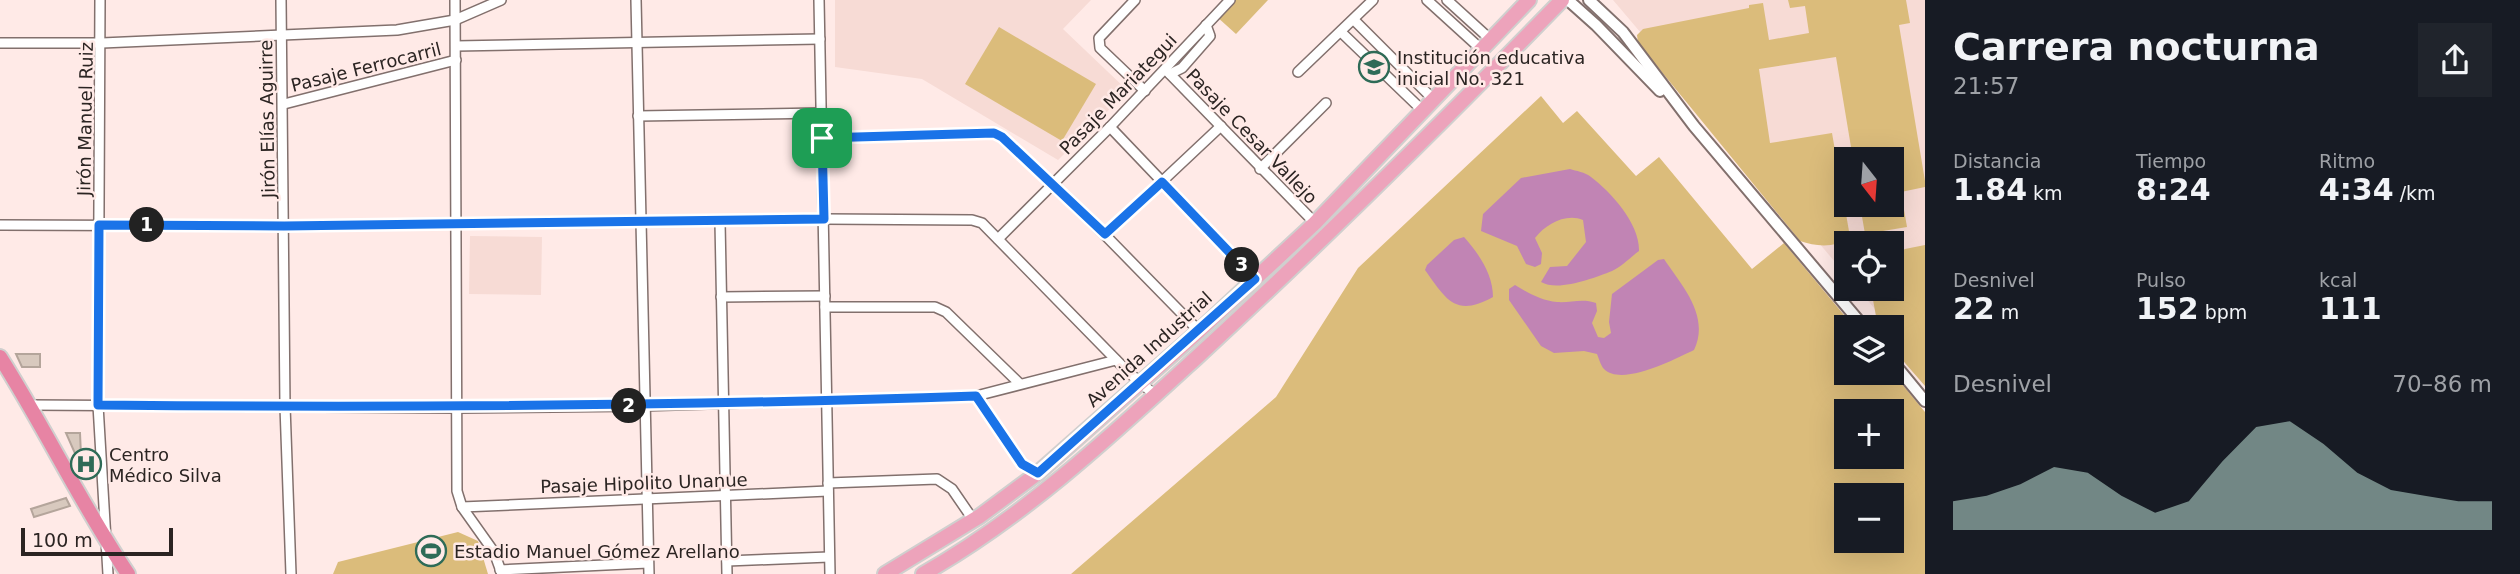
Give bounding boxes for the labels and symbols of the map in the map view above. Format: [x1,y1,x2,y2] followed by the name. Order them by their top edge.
[1055,29,1181,159] street label: Pasaje Mariategui
[289,38,443,96] street label: Pasaje Ferrocarril
[255,40,279,199] street label: Jirón Elías Aguirre
[73,42,97,197] street label: Jirón Manuel Ruiz
[1397,47,1585,89] place label: Institución educativa inicial No. 321
[1357,50,1391,84] school or university icon: Institución educativa inicial No. 321
[1182,64,1322,208] street label: Pasaje Cesar Vallejo
[792,108,852,168] pin
[1834,147,1904,217] north arrow
[130,208,164,243] pin: 1
[1224,247,1260,282] pin: 3
[1082,287,1216,411] street label: Avenida Industrial
[612,388,646,424] pin: 2
[109,444,222,486] place label: Centro Médico Silva
[69,447,103,481] hospital icon: Centro Médico Silva
[540,469,748,497] street label: Pasaje Hipolito Unanue
[21,525,173,557] scale bar
[414,534,448,568] sports icon: Estadio Manuel Gómez Arellano
[454,541,740,562] place label: Estadio Manuel Gómez Arellano

